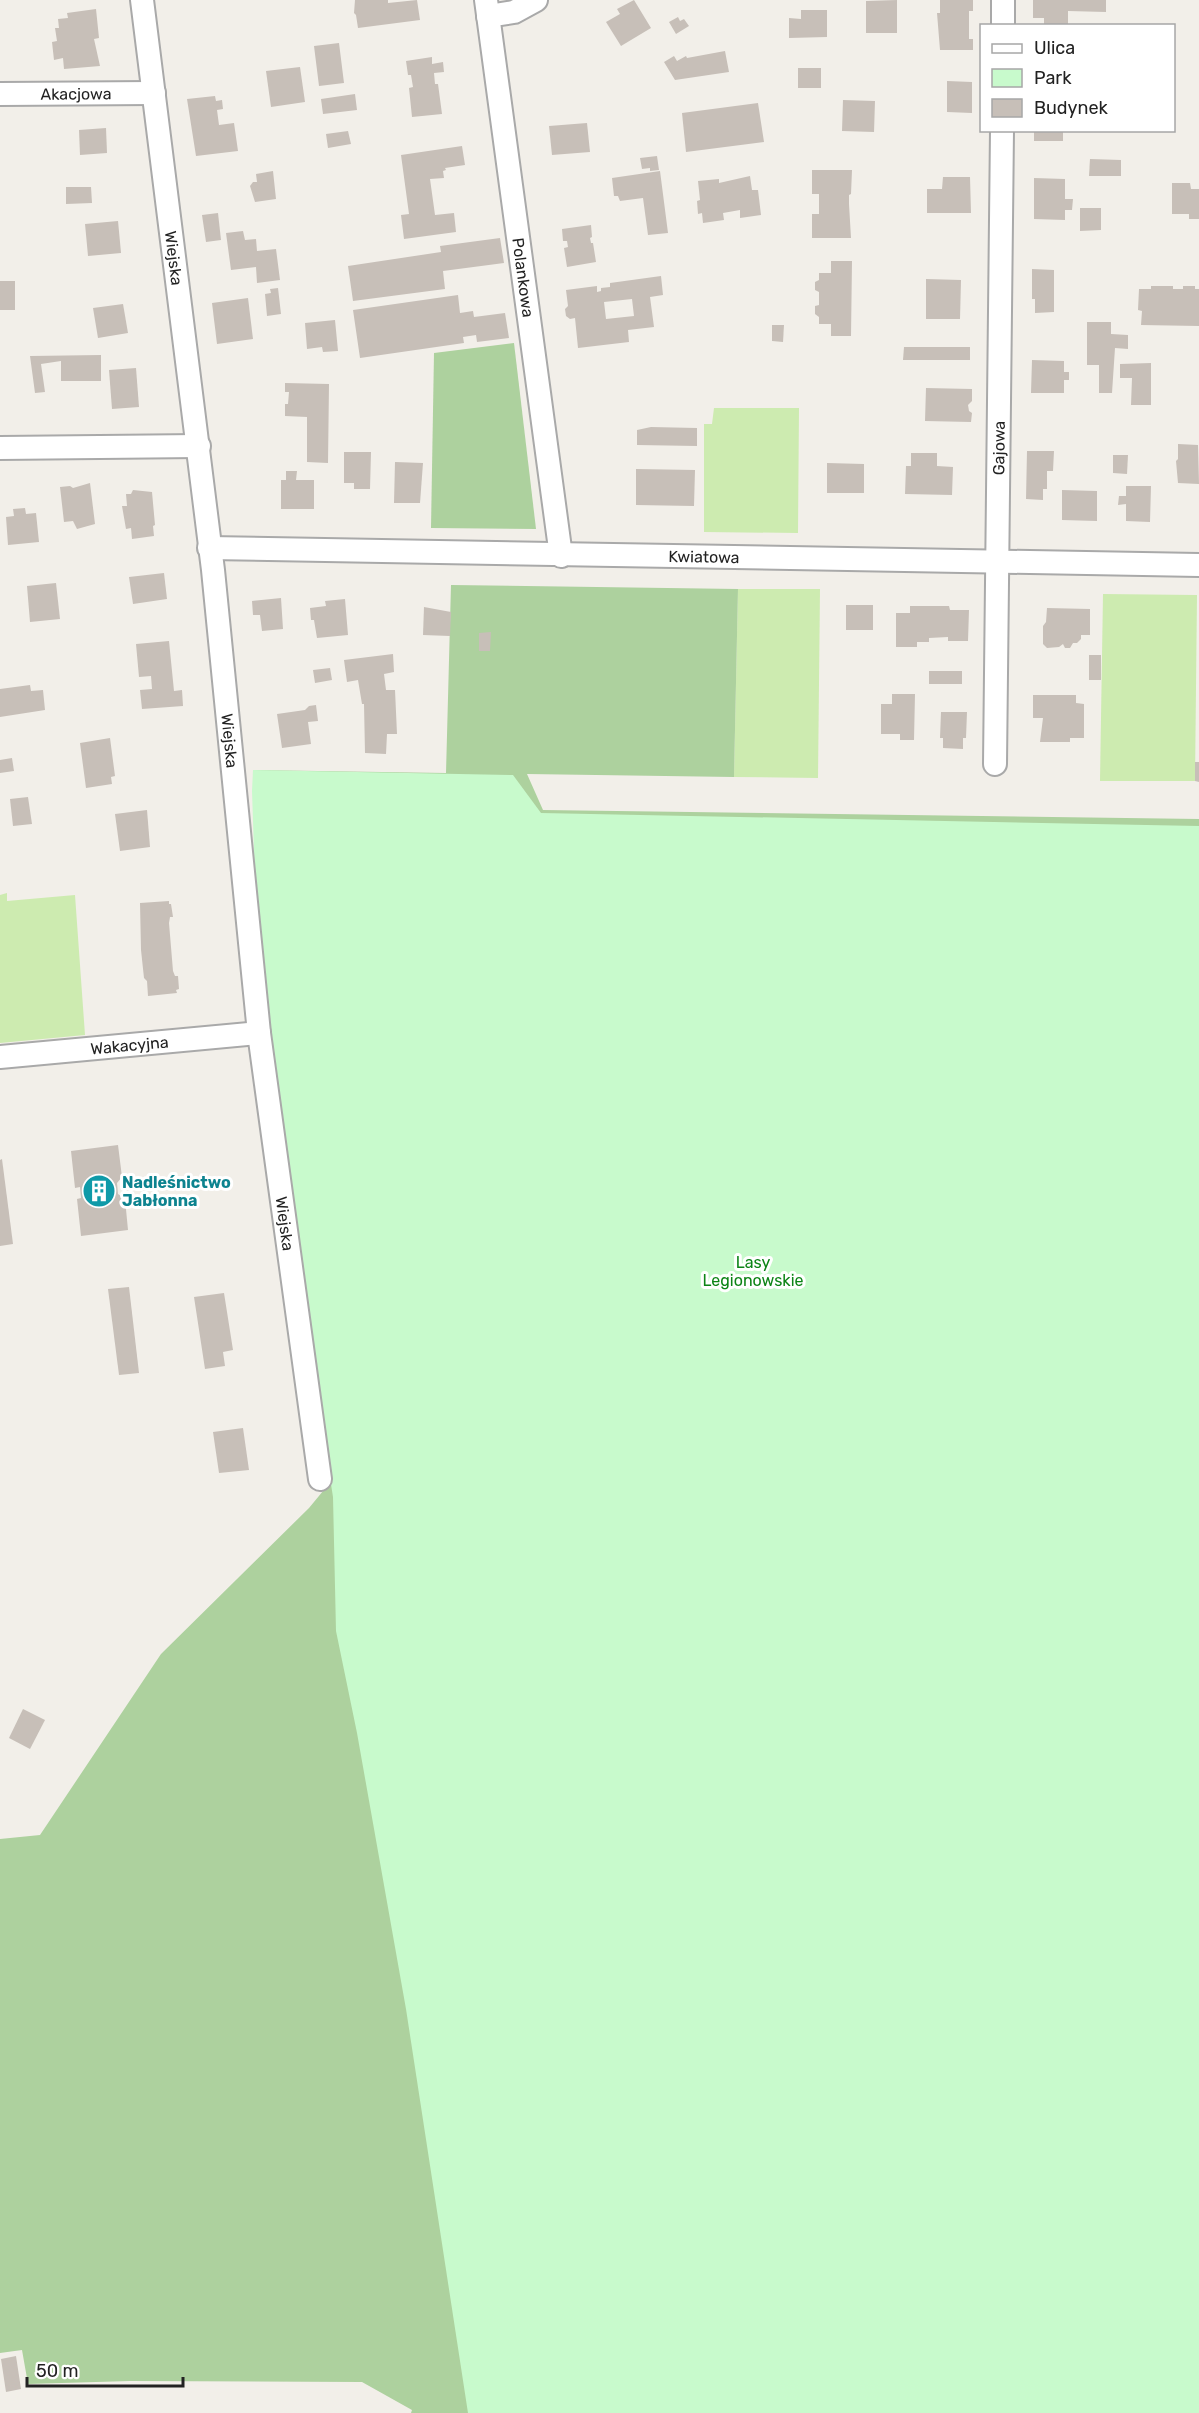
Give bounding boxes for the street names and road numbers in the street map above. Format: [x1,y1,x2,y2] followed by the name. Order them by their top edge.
[40,84,112,103] street label: Akacjowa
[161,230,187,286] street label: Wiejska
[509,237,538,318] street label: Polankowa
[989,421,1008,475] street label: Gajowa
[668,546,740,567] street label: Kwiatowa
[218,713,242,769] street label: Wiejska
[90,1032,169,1058] street label: Wakacyjna
[272,1195,298,1252] street label: Wiejska

